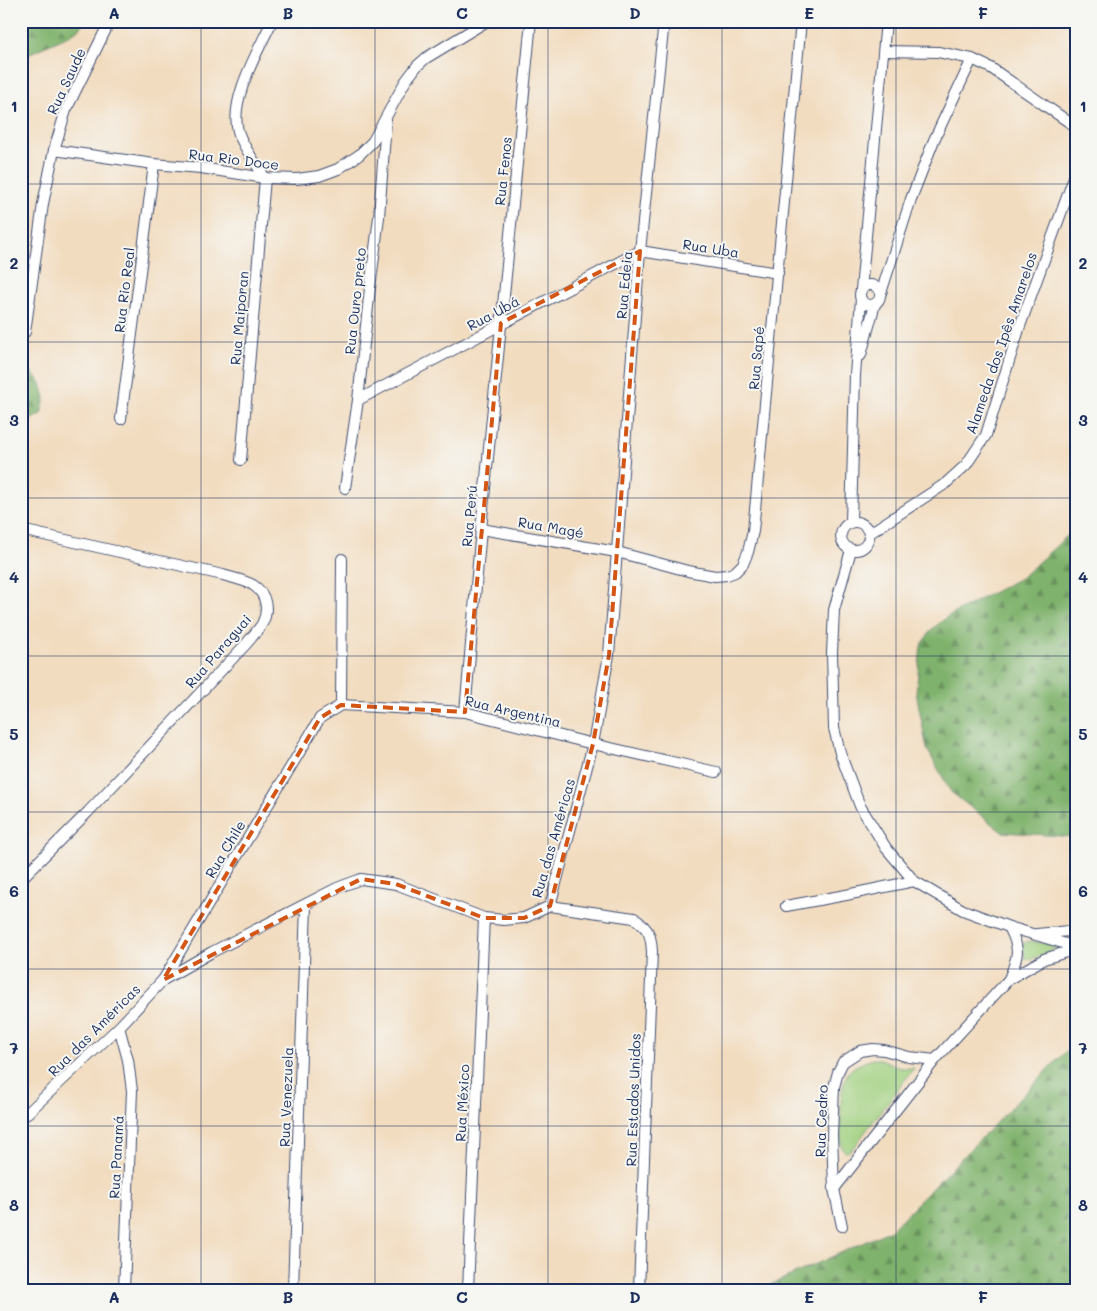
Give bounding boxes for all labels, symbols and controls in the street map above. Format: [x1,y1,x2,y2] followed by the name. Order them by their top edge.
[108,2,120,23] text: A
[283,2,293,23] text: B
[456,2,468,23] text: C
[629,2,641,23] text: D
[804,2,814,23] text: E
[978,2,988,23] text: F
[42,45,90,117] street label: Rua Saude
[10,95,18,116] text: 1
[1079,95,1087,116] text: 1
[490,136,516,206] street label: Rua Fenos
[188,144,280,174] street label: Rua Rio Doce
[681,234,741,262] street label: Rua Uba
[109,246,139,334] street label: Rua Rio Real
[340,247,370,355] street label: Rua Ouro preto
[612,250,636,320] street label: Rua Edeia
[961,250,1041,436] street label: Alameda dos Ipês Amarelos
[10,252,19,273] text: 2
[1079,252,1088,273] text: 2
[225,270,253,366] street label: Rua Maiporan
[463,291,523,335] street label: Rua Ubá
[744,325,768,391] street label: Rua Sapé
[9,409,19,430] text: 3
[1078,409,1088,430] text: 3
[457,484,481,548] street label: Rua Perú
[517,512,585,542] street label: Rua Magé
[9,566,19,587] text: 4
[1078,566,1088,587] text: 4
[181,610,255,692] street label: Rua Paraguai
[463,691,563,731] street label: Rua Argentina
[9,723,19,744] text: 5
[1078,723,1088,744] text: 5
[527,776,579,900] street label: Rua das Américas
[200,817,250,881] street label: Rua Chile
[9,880,19,901] text: 6
[1078,880,1088,901] text: 6
[44,980,144,1080] street label: Rua das Américas
[621,1033,645,1167] street label: Rua Estados Unidos
[10,1037,19,1058] text: 7
[1079,1037,1088,1058] text: 7
[275,1047,297,1147] street label: Rua Venezuela
[450,1064,474,1142] street label: Rua México
[810,1084,832,1158] street label: Rua Cedro
[104,1115,128,1199] street label: Rua Panamá
[9,1194,19,1215] text: 8
[1078,1194,1088,1215] text: 8
[108,1286,120,1307] text: A
[283,1286,293,1307] text: B
[456,1286,468,1307] text: C
[629,1286,641,1307] text: D
[804,1286,814,1307] text: E
[978,1286,988,1307] text: F

